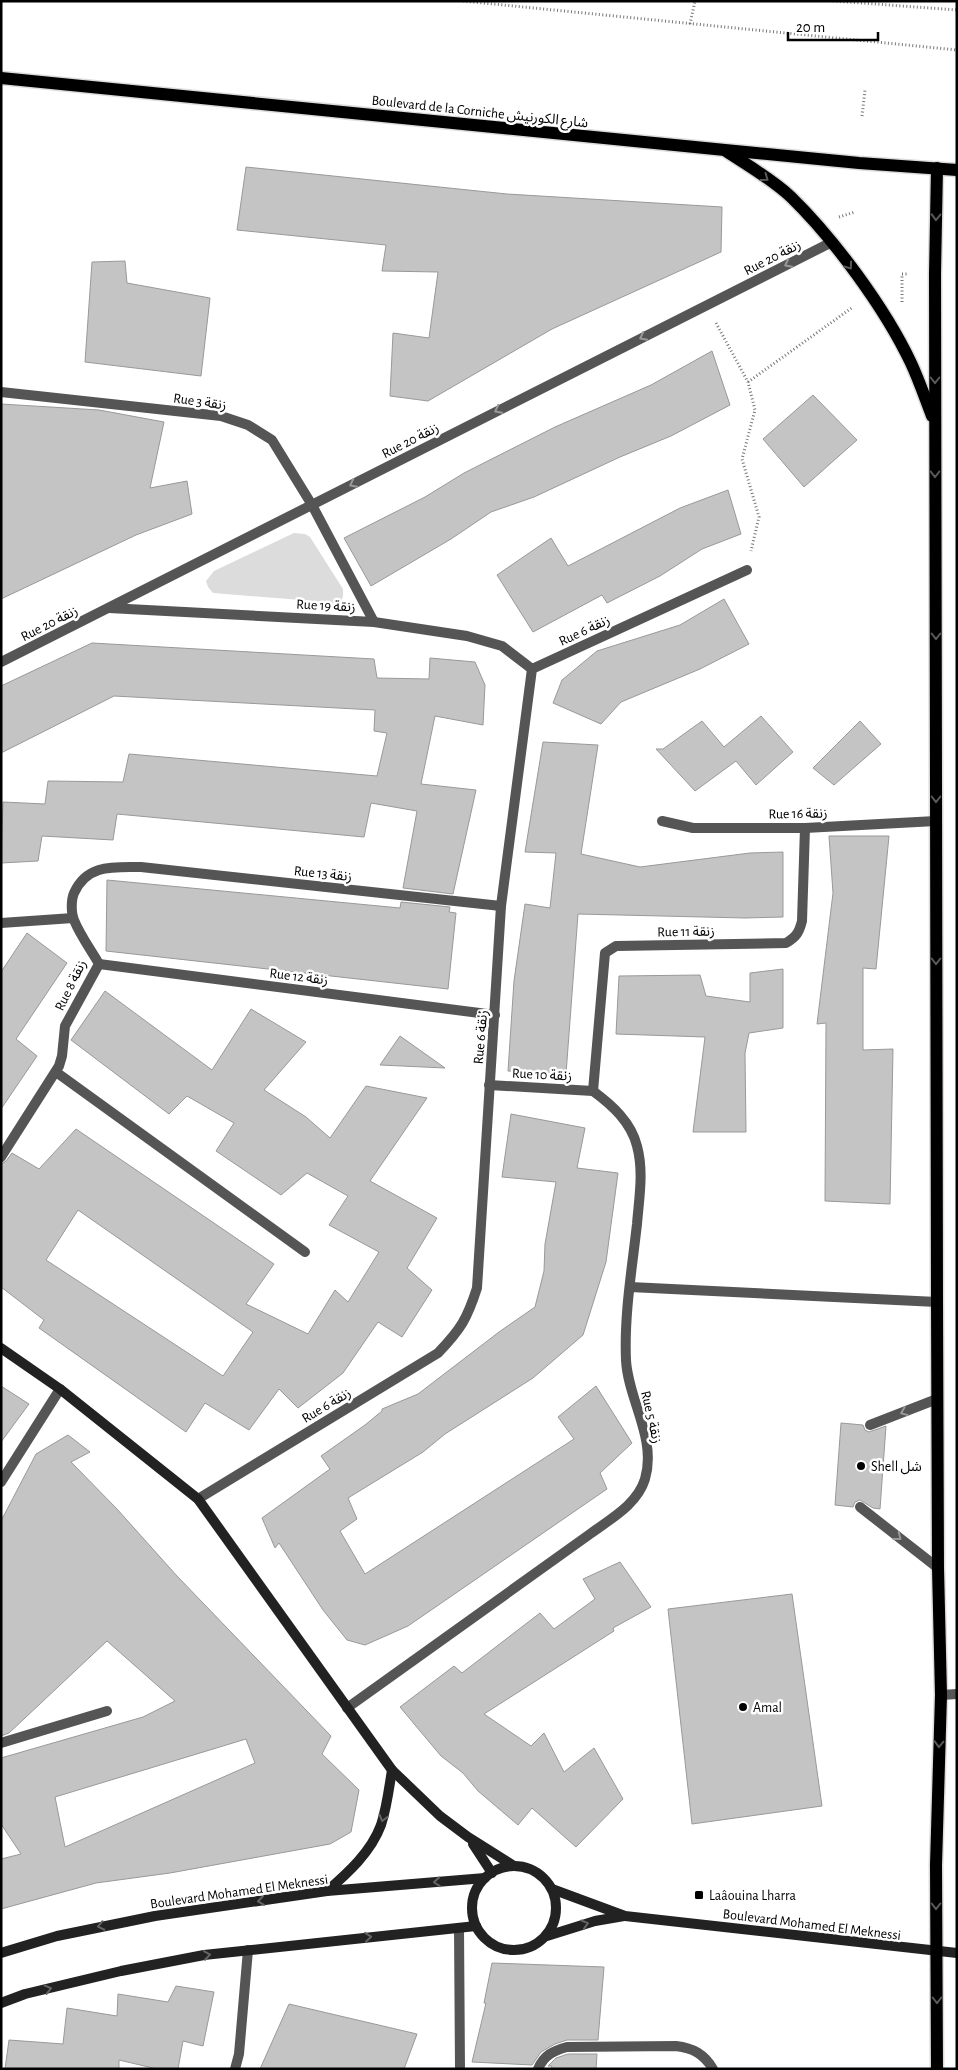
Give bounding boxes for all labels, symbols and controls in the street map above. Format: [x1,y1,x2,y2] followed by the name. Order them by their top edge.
[788,10,878,42] scale bar
[796,20,825,35] text: 20 m
[371,94,589,133] street label: Boulevard de la Corniche شارع الكورنيش
[759,172,769,181] one-way arrow
[931,213,942,221] one-way arrow
[742,238,804,279] street label: Rue 20 زنقة
[784,258,793,268] one-way arrow
[843,260,852,270] one-way arrow
[639,331,648,341] one-way arrow
[930,376,940,384] one-way arrow
[172,391,227,414] street label: Rue 3 زنقة
[494,404,503,414] one-way arrow
[380,421,442,462] street label: Rue 20 زنقة
[930,470,941,478] one-way arrow
[350,478,359,488] one-way arrow
[296,597,356,616] street label: Rue 19 زنقة
[19,604,81,645] street label: Rue 20 زنقة
[557,613,613,650] street label: Rue 6 زنقة
[931,633,941,641] one-way arrow
[931,796,941,803] one-way arrow
[768,806,828,823] street label: Rue 16 زنقة
[293,864,353,885] street label: Rue 13 زنقة
[657,924,715,941] street label: Rue 11 زنقة
[53,958,90,1013] street label: Rue 8 زنقة
[931,958,941,966] one-way arrow
[269,966,329,989] street label: Rue 12 زنقة
[472,1009,491,1065] street label: Rue 6 زنقة
[512,1066,572,1085] street label: Rue 10 زنقة
[300,1386,354,1427] street label: Rue 6 زنقة
[637,1389,664,1445] street label: Rue 5 زنقة
[900,1406,909,1416] one-way arrow
[855,1460,867,1472] marker: Shell شل
[871,1460,922,1475] place label: Shell شل
[892,1532,901,1540] one-way arrow
[737,1701,749,1713] marker: Amal
[753,1701,782,1715] place label: Amal
[934,1740,945,1748] one-way arrow
[378,1814,388,1822] one-way arrow
[149,1873,329,1911] street label: Boulevard Mohamed El Meknessi
[432,1876,440,1887] one-way arrow
[693,1889,705,1901] marker: Laâouina Lharra
[709,1889,796,1903] place label: Laâouina Lharra
[257,1896,266,1906] one-way arrow
[931,1903,941,1911] one-way arrow
[722,1907,902,1943] street label: Boulevard Mohamed El Meknessi
[581,1920,589,1930] one-way arrow
[96,1921,105,1931] one-way arrow
[364,1932,372,1943] one-way arrow
[203,1950,211,1961] one-way arrow
[43,1984,52,1995] one-way arrow
[932,1997,942,2005] one-way arrow

